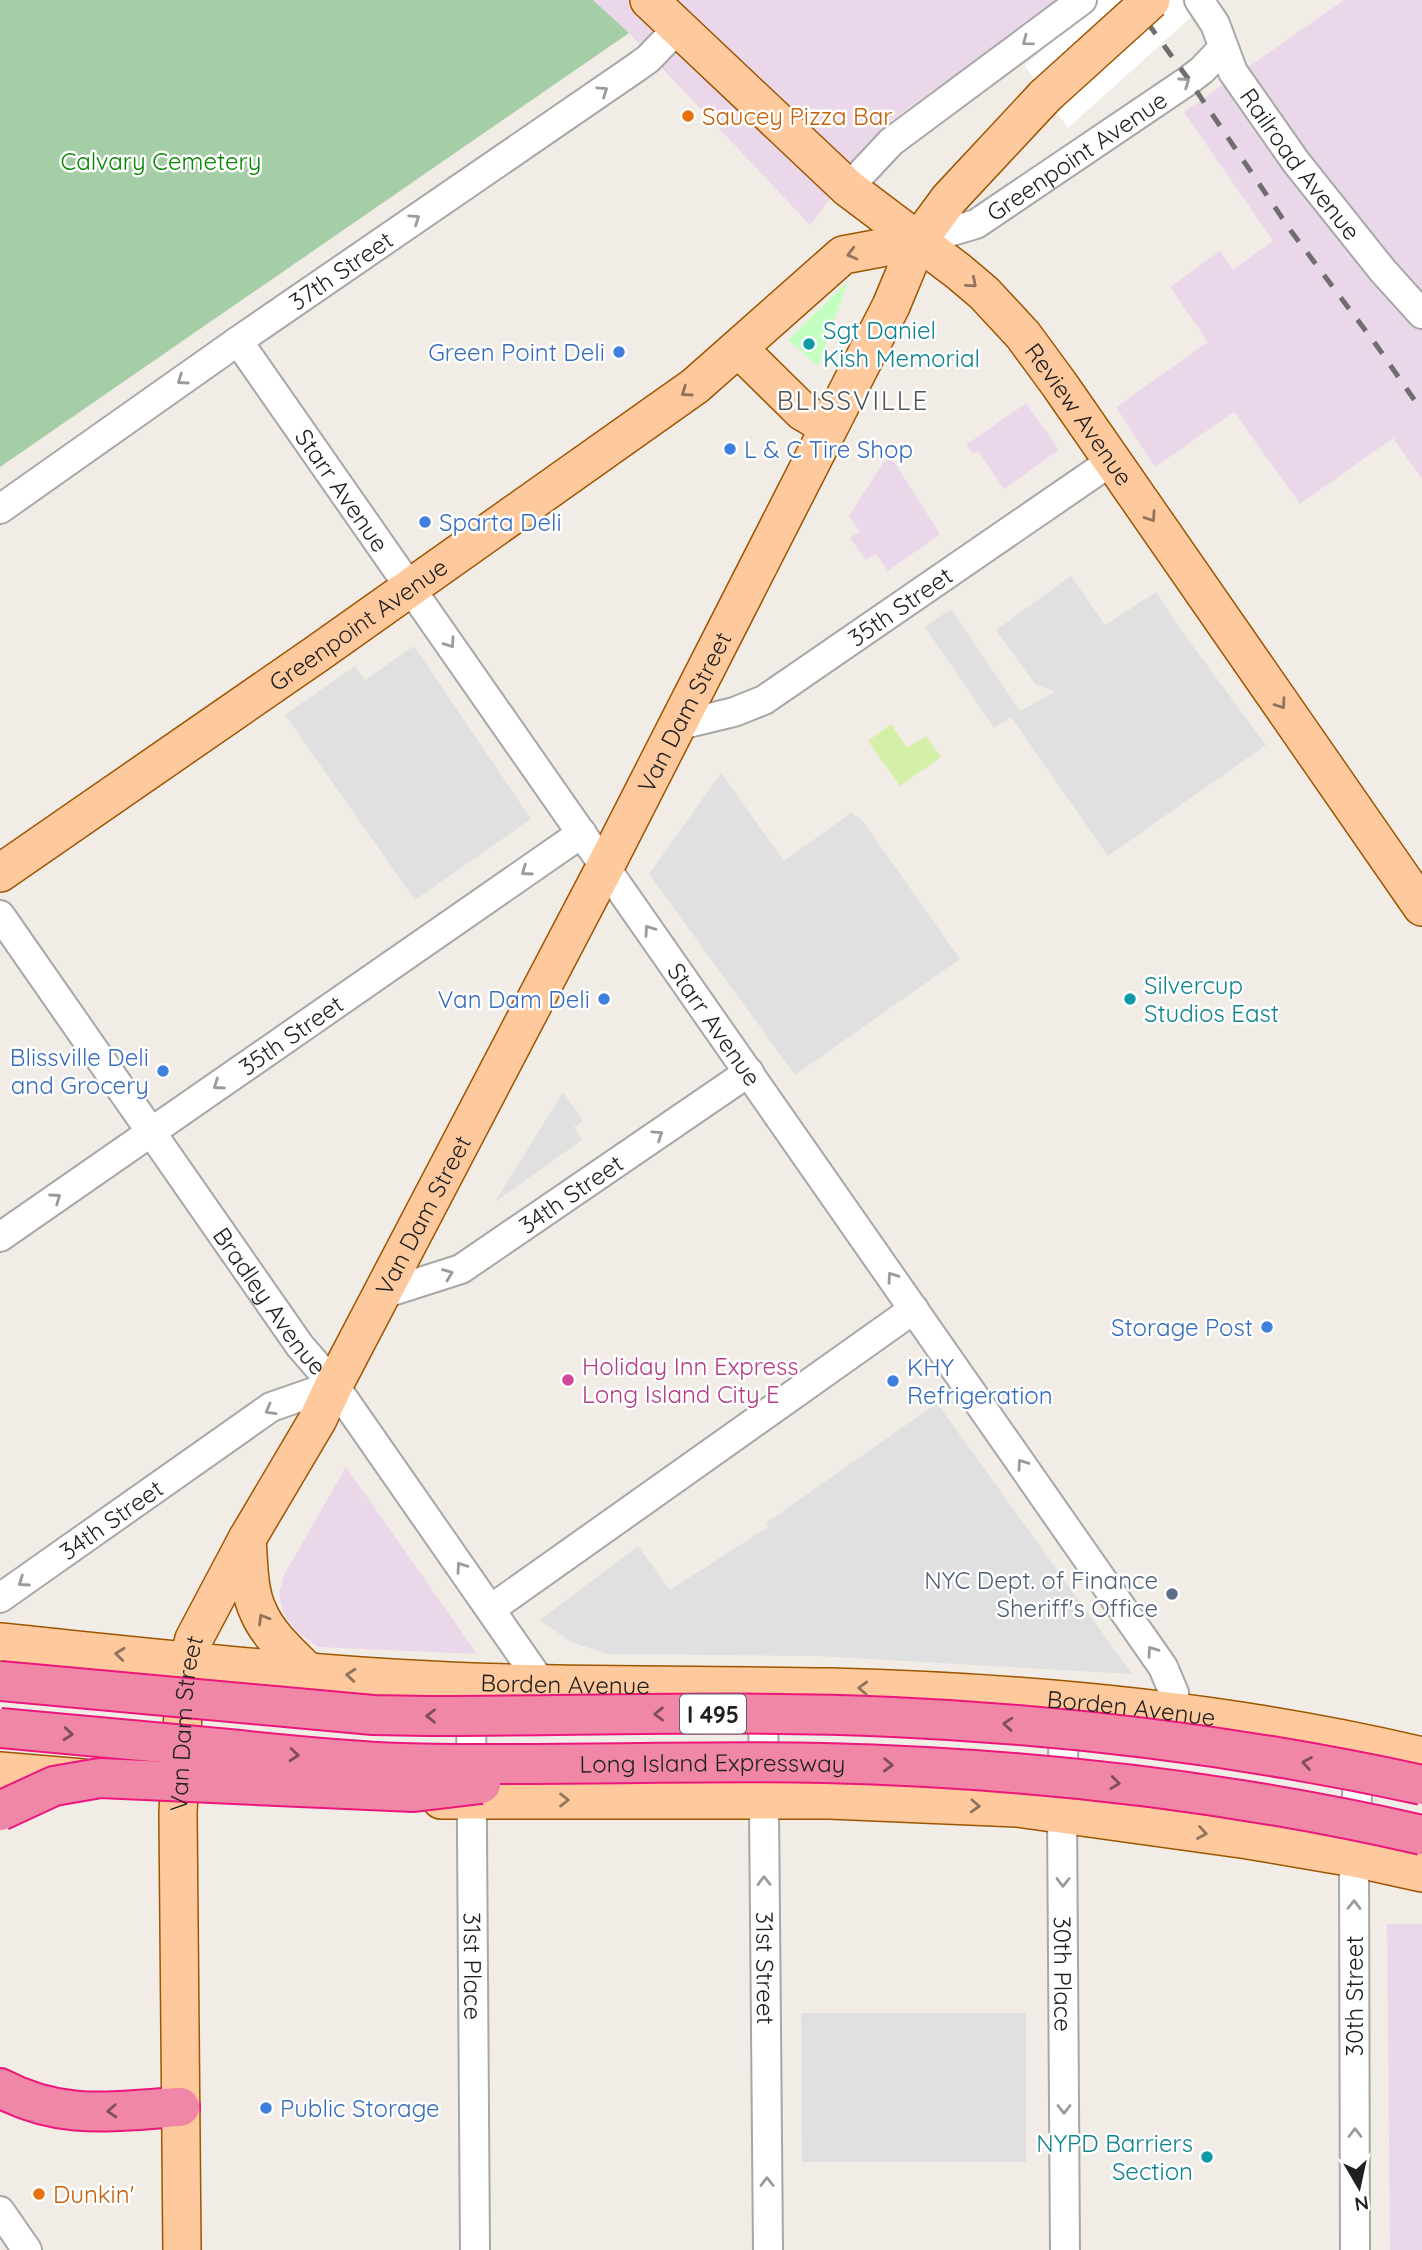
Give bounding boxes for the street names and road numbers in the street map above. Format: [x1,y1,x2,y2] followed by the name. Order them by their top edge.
[1234,82,1367,246] street label: Railroad Avenue
[981,84,1173,228] street label: Greenpoint Avenue
[283,224,398,316] street label: 37th Street
[1019,337,1140,491] street label: Review Avenue
[289,423,395,558] street label: Starr Avenue
[263,551,453,697] street label: Greenpoint Avenue
[842,560,958,653] street label: 35th Street
[631,627,737,797] street label: Van Dam Street
[661,957,768,1092] street label: Starr Avenue
[233,989,348,1082] street label: 35th Street
[369,1130,477,1300] street label: Van Dam Street
[513,1148,629,1240] street label: 34th Street
[207,1221,333,1381] street label: Bradley Avenue
[54,1473,169,1566] street label: 34th Street
[163,1632,209,1812] street label: Van Dam Street
[480,1667,650,1700] street label: Borden Avenue
[1046,1684,1218,1732] street label: Borden Avenue
[680,1694,746,1734] road number: I 495
[579,1747,846,1779] street label: Long Island Expressway
[750,1911,781,2025] street label: 31st Street
[458,1912,488,2020] street label: 31st Place
[1048,1916,1079,2032] street label: 30th Place
[1339,1936,1369,2056] street label: 30th Street

